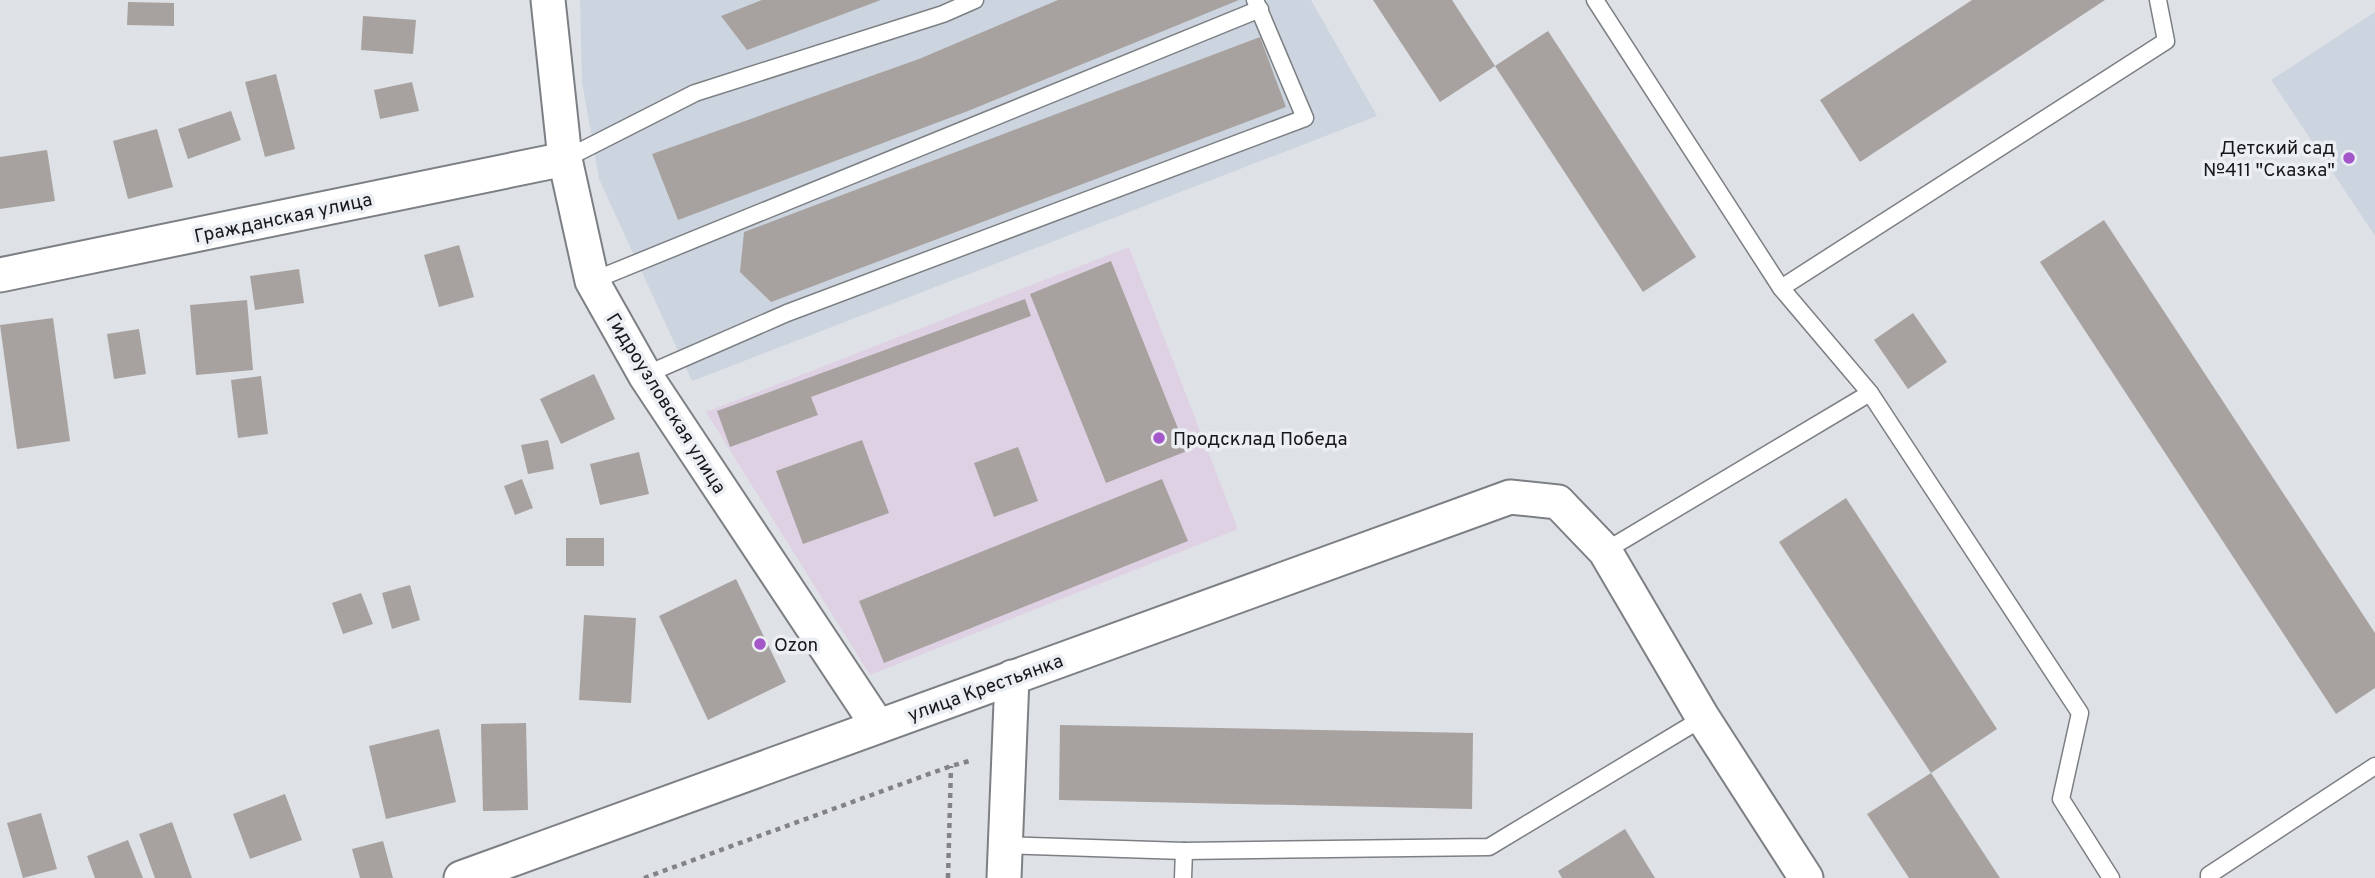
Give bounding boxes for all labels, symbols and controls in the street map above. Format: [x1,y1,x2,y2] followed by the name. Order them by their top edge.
[2203,137,2335,183] place label: Детский сад №411 "Сказка"
[2341,150,2357,166] marker: Детский сад №411 "Сказка"
[192,188,375,250] street label: Гражданская улица
[600,309,731,499] street label: Гидроузловская улица
[1173,428,1348,452] place label: Продсклад Победа
[1151,430,1167,446] marker: Продсклад Победа
[774,634,818,658] place label: Ozon
[752,636,768,652] marker: Ozon
[905,650,1067,728] street label: улица Крестьянка

